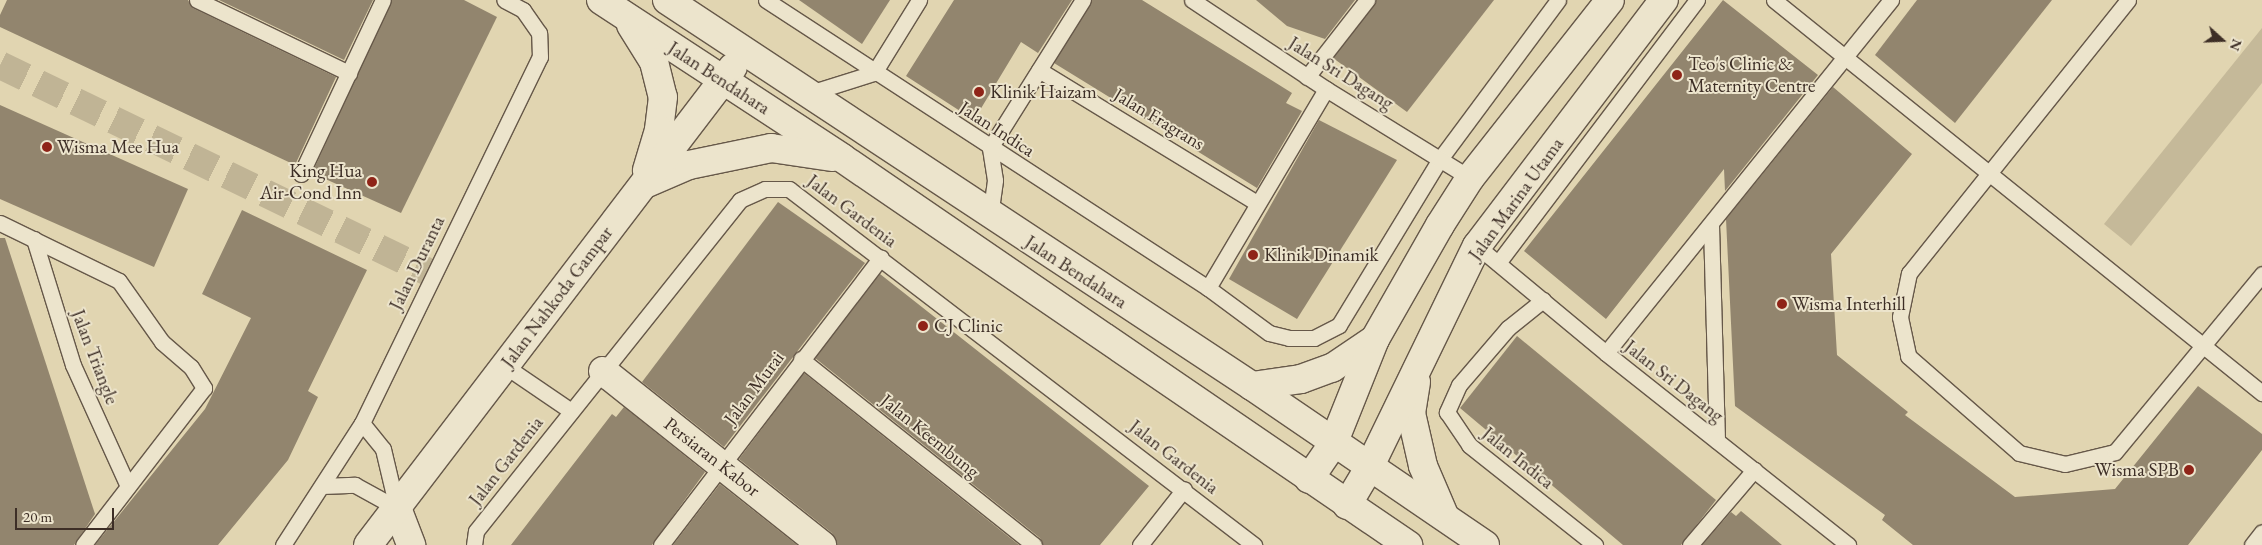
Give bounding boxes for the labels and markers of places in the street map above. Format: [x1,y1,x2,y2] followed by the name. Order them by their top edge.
[1688,53,1815,97] place label: Teo's Clinic & Maternity Centre
[1670,68,1684,82] marker: Teo's Clinic & Maternity Centre
[990,81,1097,103] place label: Klinik Haizam
[972,85,986,99] marker: Klinik Haizam
[57,136,179,158] place label: Wisma Mee Hua
[41,141,53,153] marker: Wisma Mee Hua
[260,160,362,204] place label: King Hua Air-Cond Inn
[366,176,378,188] marker: King Hua Air-Cond Inn
[1264,244,1378,266] place label: Klinik Dinamik
[1246,248,1260,262] marker: Klinik Dinamik
[1792,293,1906,315] place label: Wisma Interhill
[1776,298,1788,310] marker: Wisma Interhill
[934,315,1003,337] place label: CJ Clinic
[916,319,930,333] marker: CJ Clinic
[2095,459,2179,481] place label: Wisma SPB
[2183,464,2195,476] marker: Wisma SPB

